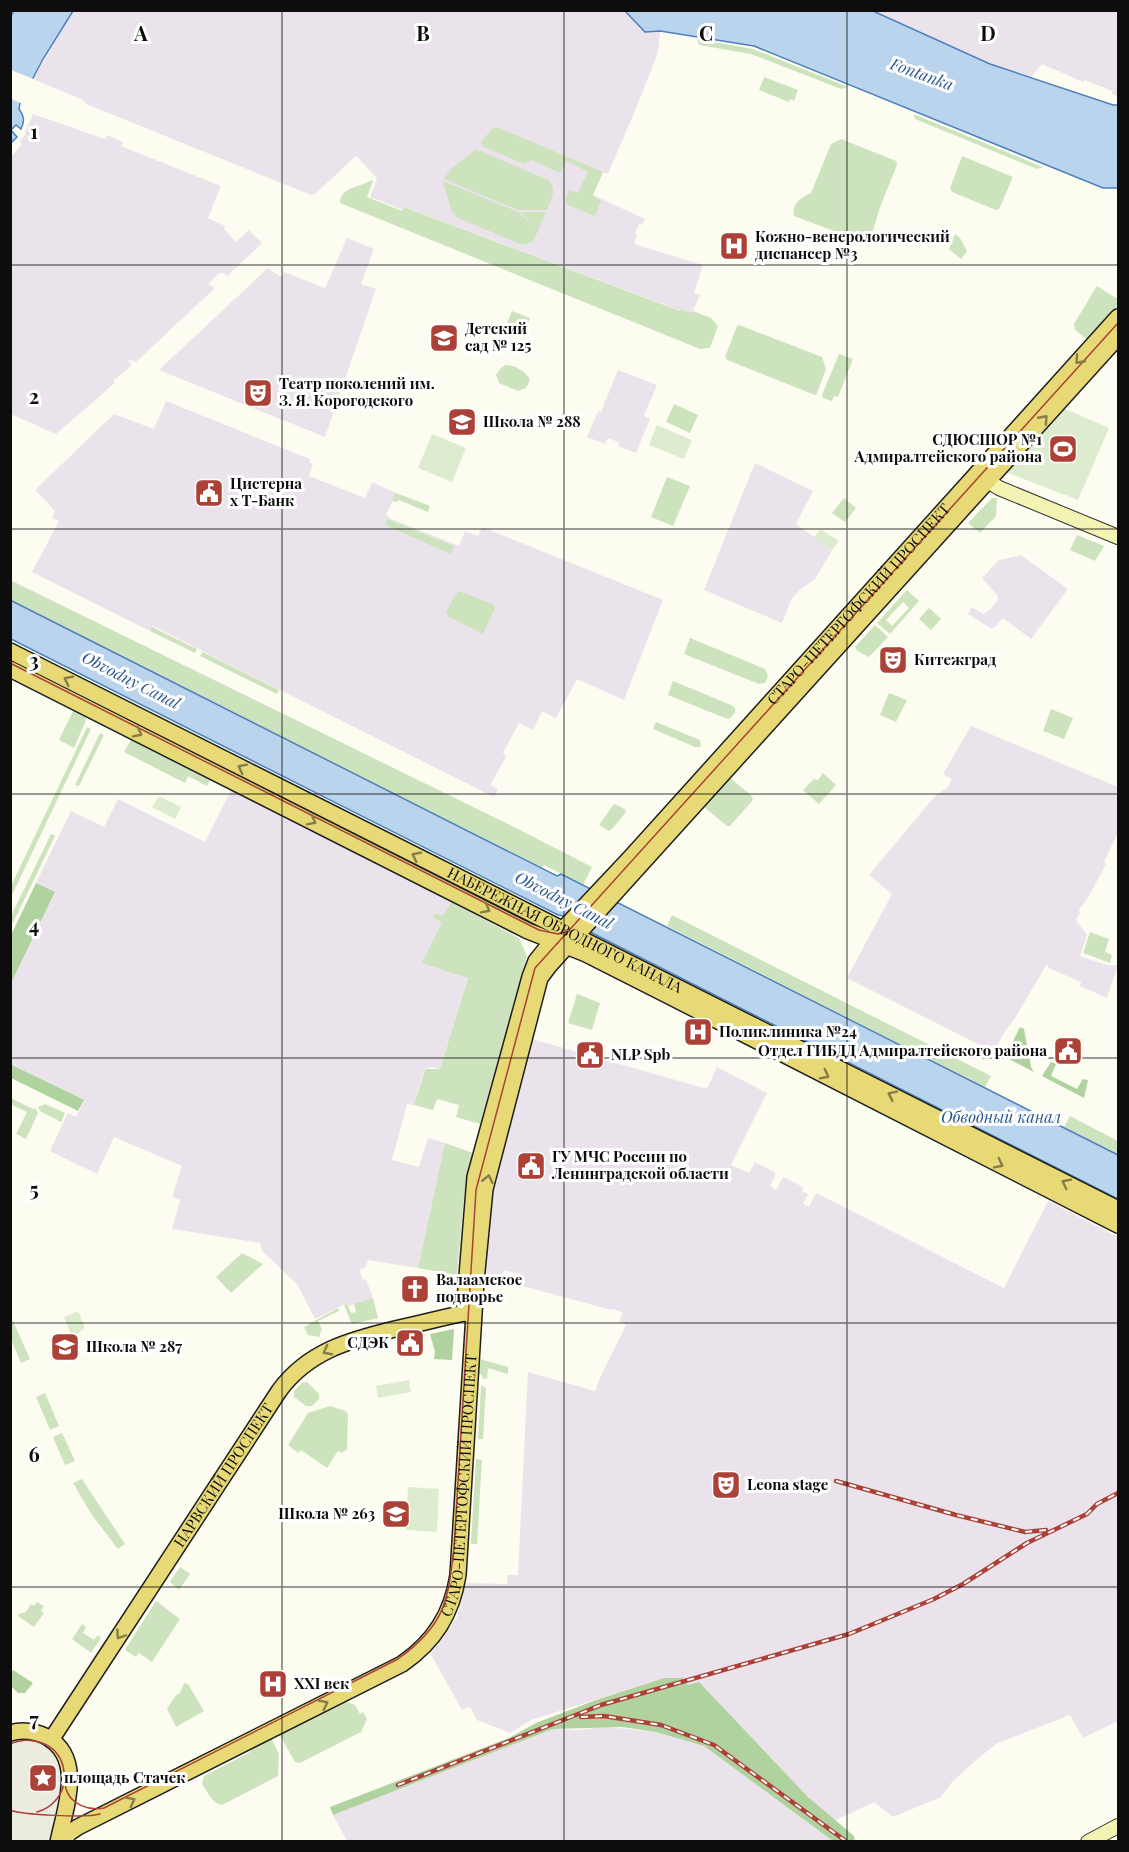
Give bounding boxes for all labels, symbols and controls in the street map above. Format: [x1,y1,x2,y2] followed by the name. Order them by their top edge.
[133,19,148,46] text: A
[416,19,430,46] text: B
[699,19,713,46] text: C
[980,19,996,46] text: D
[887,52,956,95] water label: Fontanka
[30,117,38,144] text: 1
[755,226,950,263] place label: Кожно-венерологический диспансер №3
[718,230,750,262] hospital icon: Кожно-венерологический диспансер №3
[465,318,531,355] place label: Детский сад № 125
[428,322,460,354] school or university icon: Детский сад № 125
[1075,354,1086,364] one-way arrow
[279,373,435,410] place label: Театр поколений им. З. Я. Корогодского
[242,377,274,409] theatre icon: Театр поколений им. З. Я. Корогодского
[29,382,39,409] text: 2
[446,406,478,438] school or university icon: Школа № 288
[483,411,581,431] place label: Школа № 288
[1037,415,1048,426] one-way arrow
[853,429,1042,466] place label: СДЮСШОР №1 Адмиралтейского района
[1047,433,1079,465] sports icon: СДЮСШОР №1 Адмиралтейского района
[230,473,302,510] place label: Цистерна х Т-Банк
[193,477,225,509] public building icon: Цистерна х Т-Банк
[762,499,954,709] street label: СТАРО-ПЕТЕРГОФСКИЙ ПРОСПЕКТ
[877,644,909,676] theatre icon: Китежград
[29,646,39,673] text: 3
[79,646,184,713] water label: Obvodny Canal
[914,649,996,669] place label: Китежград
[64,676,75,688] one-way arrow
[131,726,142,737] one-way arrow
[238,764,249,776] one-way arrow
[305,814,316,825] one-way arrow
[412,852,423,864] one-way arrow
[444,862,686,997] street label: НАБЕРЕЖНАЯ ОБВОДНОГО КАНАЛА
[512,866,617,933] water label: Obvodny Canal
[479,902,490,913] one-way arrow
[29,911,39,938] text: 4
[682,1016,714,1048] hospital icon: Поликлиника №24
[719,1021,857,1041] place label: Поликлиника №24
[1052,1035,1084,1067] public building icon: Отдел ГИБДД Адмиралтейского района
[574,1039,606,1071] public building icon: NLP Spb
[758,1040,1047,1060] place label: Отдел ГИБДД Адмиралтейского района
[611,1044,670,1064] place label: NLP Spb
[818,1068,829,1080] one-way arrow
[888,1091,899,1103] one-way arrow
[941,1106,1061,1127] water label: Обводный канал
[551,1146,729,1183] place label: ГУ МЧС России по Ленинградской области
[515,1150,547,1182] public building icon: ГУ МЧС России по Ленинградской области
[992,1156,1003,1168] one-way arrow
[480,1174,493,1184] one-way arrow
[29,1175,39,1202] text: 5
[1062,1179,1073,1190] one-way arrow
[436,1269,523,1306] place label: Валаамское подворье
[399,1273,431,1305] church icon: Валаамское подворье
[394,1327,426,1359] public building icon: СДЭК
[49,1331,81,1363] school or university icon: Школа № 287
[347,1332,389,1352] place label: СДЭК
[86,1336,182,1356] place label: Школа № 287
[322,1343,333,1355] one-way arrow
[435,1353,481,1620] street label: СТАРО-ПЕТЕРГОФСКИЙ ПРОСПЕКТ
[169,1399,277,1551] street label: НАРВСКИЙ ПРОСПЕКТ
[28,1440,40,1467] text: 6
[710,1469,742,1501] theatre icon: Leona stage
[747,1474,829,1494] place label: Leona stage
[380,1498,412,1530] school or university icon: Школа № 263
[278,1503,375,1523] place label: Школа № 263
[116,1628,127,1639] one-way arrow
[257,1668,289,1700] hospital icon: XXI век
[294,1673,350,1693] place label: XXI век
[318,1700,329,1711] one-way arrow
[29,1705,39,1732] text: 7
[27,1762,59,1794] place icon: площадь Стачек
[64,1767,186,1787] place label: площадь Стачек
[124,1797,135,1809] one-way arrow

